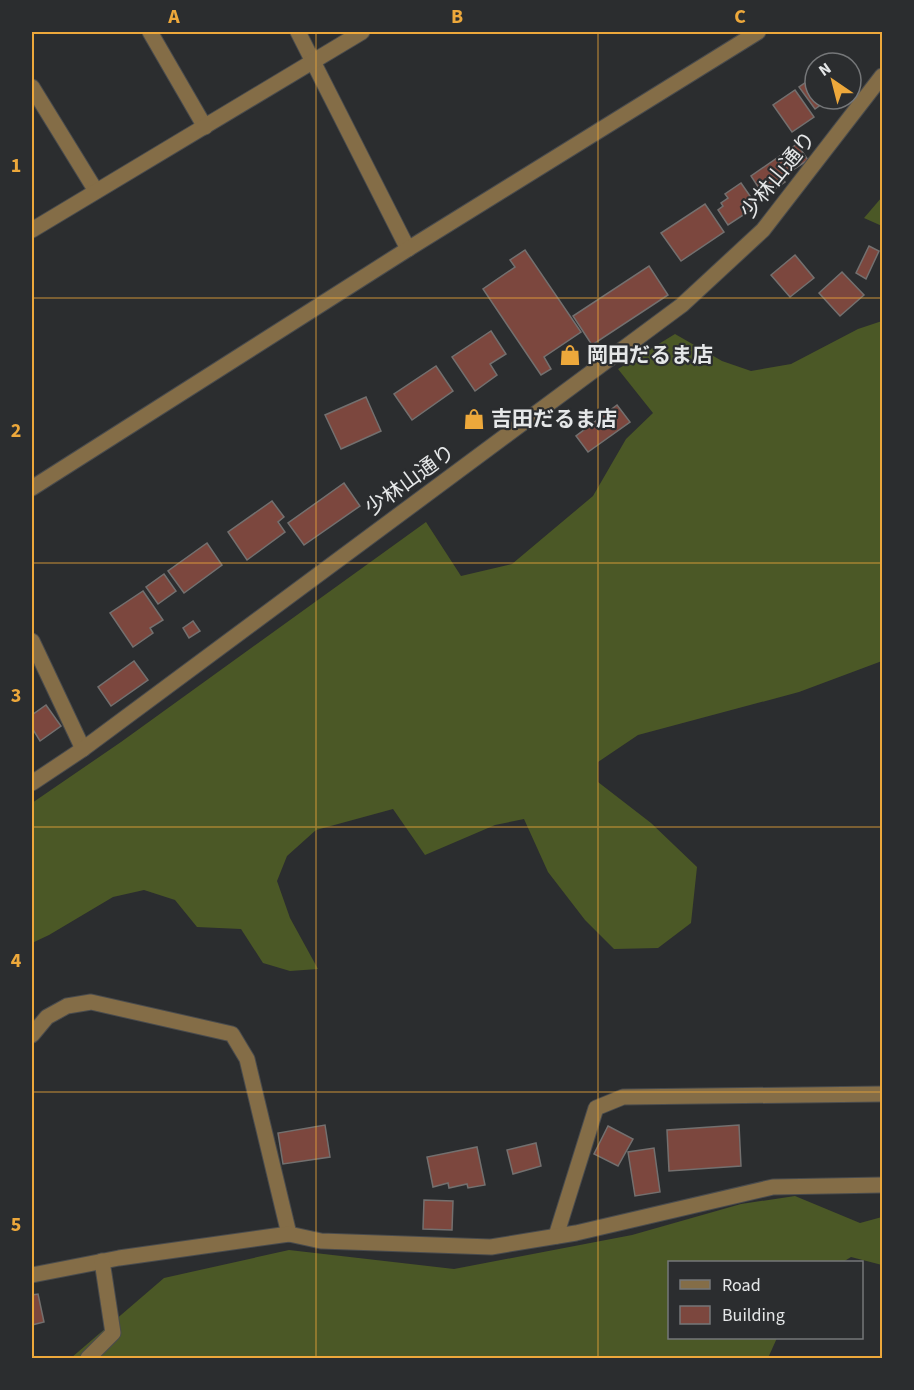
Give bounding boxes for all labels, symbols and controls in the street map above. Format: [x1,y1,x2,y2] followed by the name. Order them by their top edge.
[167,3,180,31] text: A
[451,3,463,31] text: B
[734,3,746,31] text: C
[803,51,863,111] north arrow
[814,57,836,82] text: N
[733,125,823,225] street label: 少林山通り
[11,152,21,180] text: 1
[587,340,713,370] place label: 岡田だるま店
[558,343,582,367] shop icon: 岡田だるま店
[491,404,617,434] place label: 吉田だるま店
[462,407,486,431] shop icon: 吉田だるま店
[11,417,21,445] text: 2
[359,437,461,523] street label: 少林山通り
[11,682,21,710] text: 3
[11,947,22,975] text: 4
[11,1211,21,1239] text: 5
[668,1261,863,1339] legend
[722,1273,761,1298] text: Road
[722,1303,785,1328] text: Building

